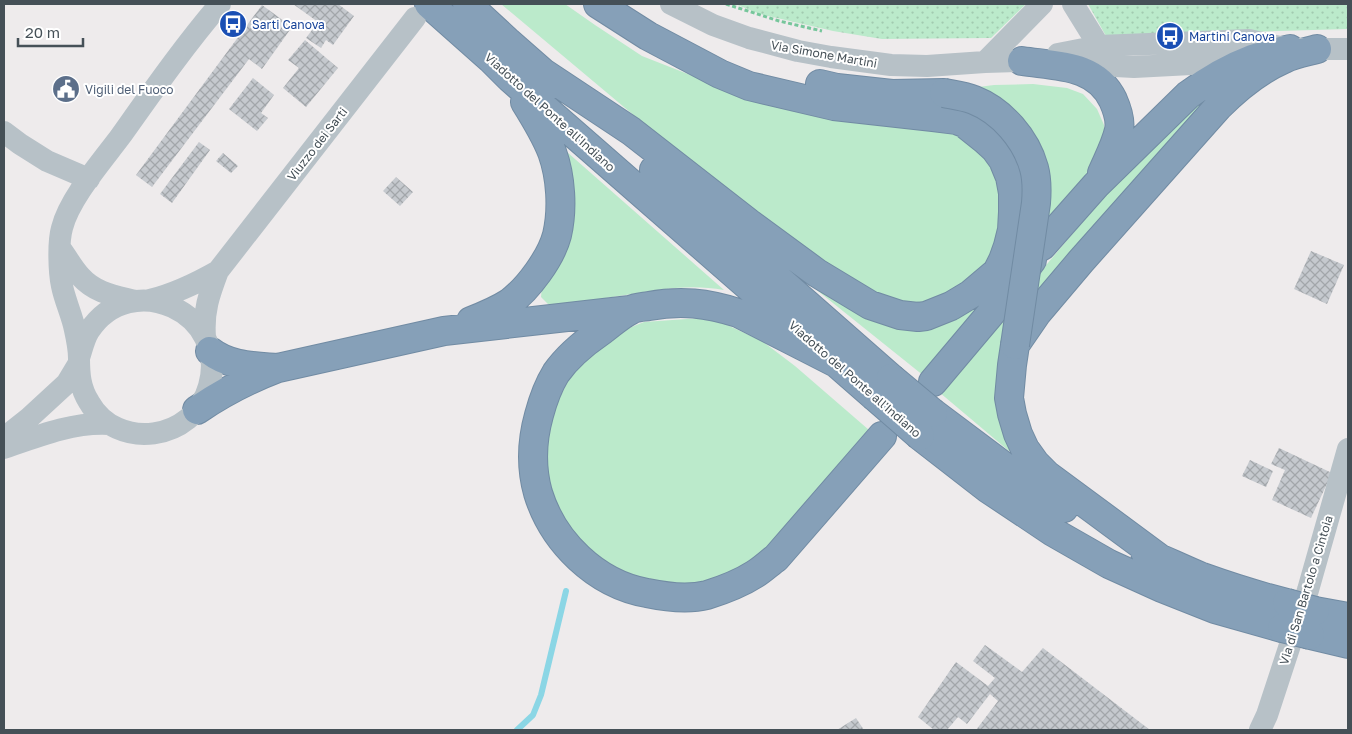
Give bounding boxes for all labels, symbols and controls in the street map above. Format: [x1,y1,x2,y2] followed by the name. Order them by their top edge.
[218,9,248,39] bus stop icon: Sarti Canova
[18,15,82,47] scale bar
[252,17,325,32] place label: Sarti Canova
[1155,21,1185,51] bus stop icon: Martini Canova
[25,23,60,41] text: 20 m
[1189,29,1275,44] place label: Martini Canova
[770,37,878,71] street label: Via Simone Martini
[482,49,618,175] street label: Viadotto del Ponte all'Indiano
[51,74,81,104] public building icon: Vigili del Fuoco
[85,82,173,97] place label: Vigili del Fuoco
[284,104,350,184] street label: Viuzzo dei Sarti
[786,318,924,440] street label: Viadotto del Ponte all'Indiano
[1276,513,1336,667] street label: Via di San Bartolo a Cintoia

